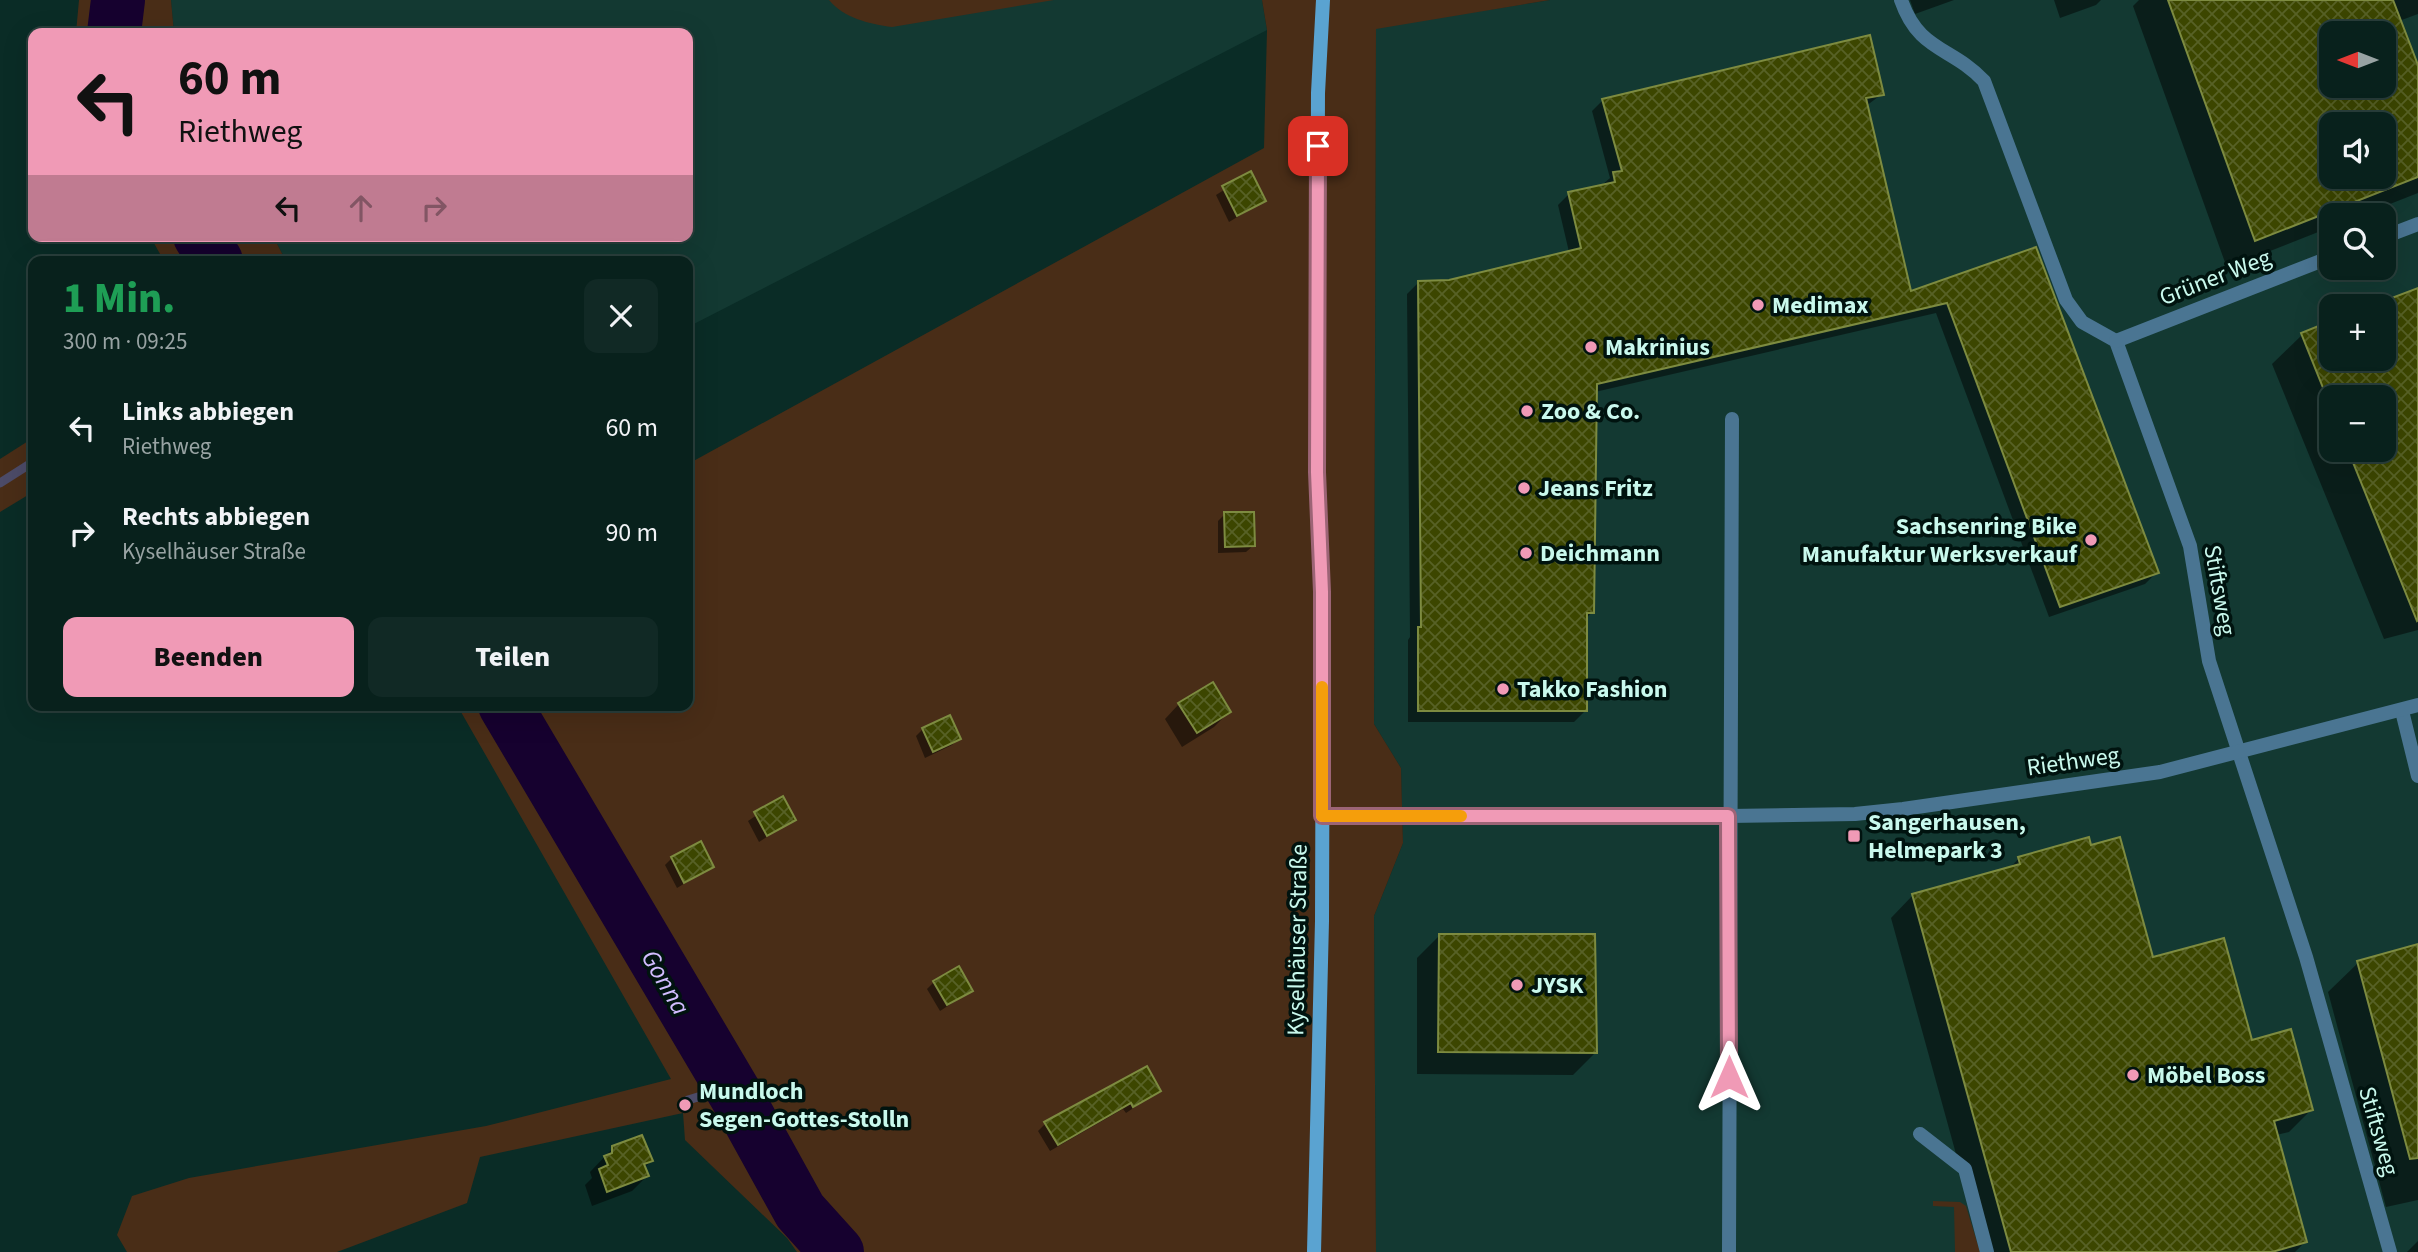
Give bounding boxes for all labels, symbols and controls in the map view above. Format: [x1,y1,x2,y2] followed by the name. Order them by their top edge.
[2319,21,2396,98] north arrow
[2319,21,2396,462] map controls
[178,44,282,114] text: 60 m
[63,56,154,147] icon: left
[178,109,302,155] text: Riethweg
[2319,112,2396,189] button: sound
[1288,116,1348,176] pin
[1299,127,1337,165] icon: arrive
[269,189,307,227] icon: left
[342,189,380,227] icon: ahead
[415,189,453,227] icon: right
[2319,203,2396,280] button: search
[2154,240,2276,315] street label: Grüner Weg
[63,269,175,329] text: 1 Min.
[584,279,658,353] button: close
[1772,288,1869,323] place label: Medimax
[2319,294,2396,371] button: +
[1750,297,1766,313] marker: Medimax
[63,325,187,358] text: 300 m · 09:25
[1605,330,1710,365] place label: Makrinius
[1583,339,1599,355] marker: Makrinius
[2319,385,2396,462] button: −
[122,393,294,430] text: Links abbiegen
[1541,394,1640,429] place label: Zoo & Co.
[1519,403,1535,419] marker: Zoo & Co.
[63,409,101,447] icon: left
[605,409,658,446] text: 60 m
[122,430,211,463] text: Riethweg
[1538,471,1653,506] place label: Jeans Fritz
[1516,480,1532,496] marker: Jeans Fritz
[122,498,310,535] text: Rechts abbiegen
[1802,509,2078,572] place label: Sachsenring Bike Manufaktur Werksverkauf
[63,514,101,552] icon: right
[605,514,658,551] text: 90 m
[2083,532,2099,548] marker: Sachsenring Bike Manufaktur Werksverkauf
[122,535,306,568] text: Kyselhäuser Straße
[1540,536,1660,571] place label: Deichmann
[2194,542,2245,638] street label: Stiftsweg
[1518,545,1534,561] marker: Deichmann
[63,617,354,697] button: Beenden
[368,617,658,697] button: Teilen
[1517,672,1668,707] place label: Takko Fashion
[1495,681,1511,697] marker: Takko Fashion
[2024,738,2122,785] street label: Riethweg
[1868,805,2026,868] place label: Sangerhausen, Helmepark 3
[1846,828,1862,844] marker: Sangerhausen, Helmepark 3
[1278,844,1317,1036] street label: Kyselhäuser Straße
[632,943,699,1022] water label: Gonna
[1531,968,1584,1003] place label: JYSK
[1509,977,1525,993] marker: JYSK
[1692,1040,1766,1114] position arrow
[2147,1058,2265,1093] place label: Möbel Boss
[2125,1067,2141,1083] marker: Möbel Boss
[699,1074,909,1137] place label: Mundloch Segen-Gottes-Stolln
[2349,1082,2408,1180] street label: Stiftsweg
[677,1097,693,1113] marker: Mundloch Segen-Gottes-Stolln

